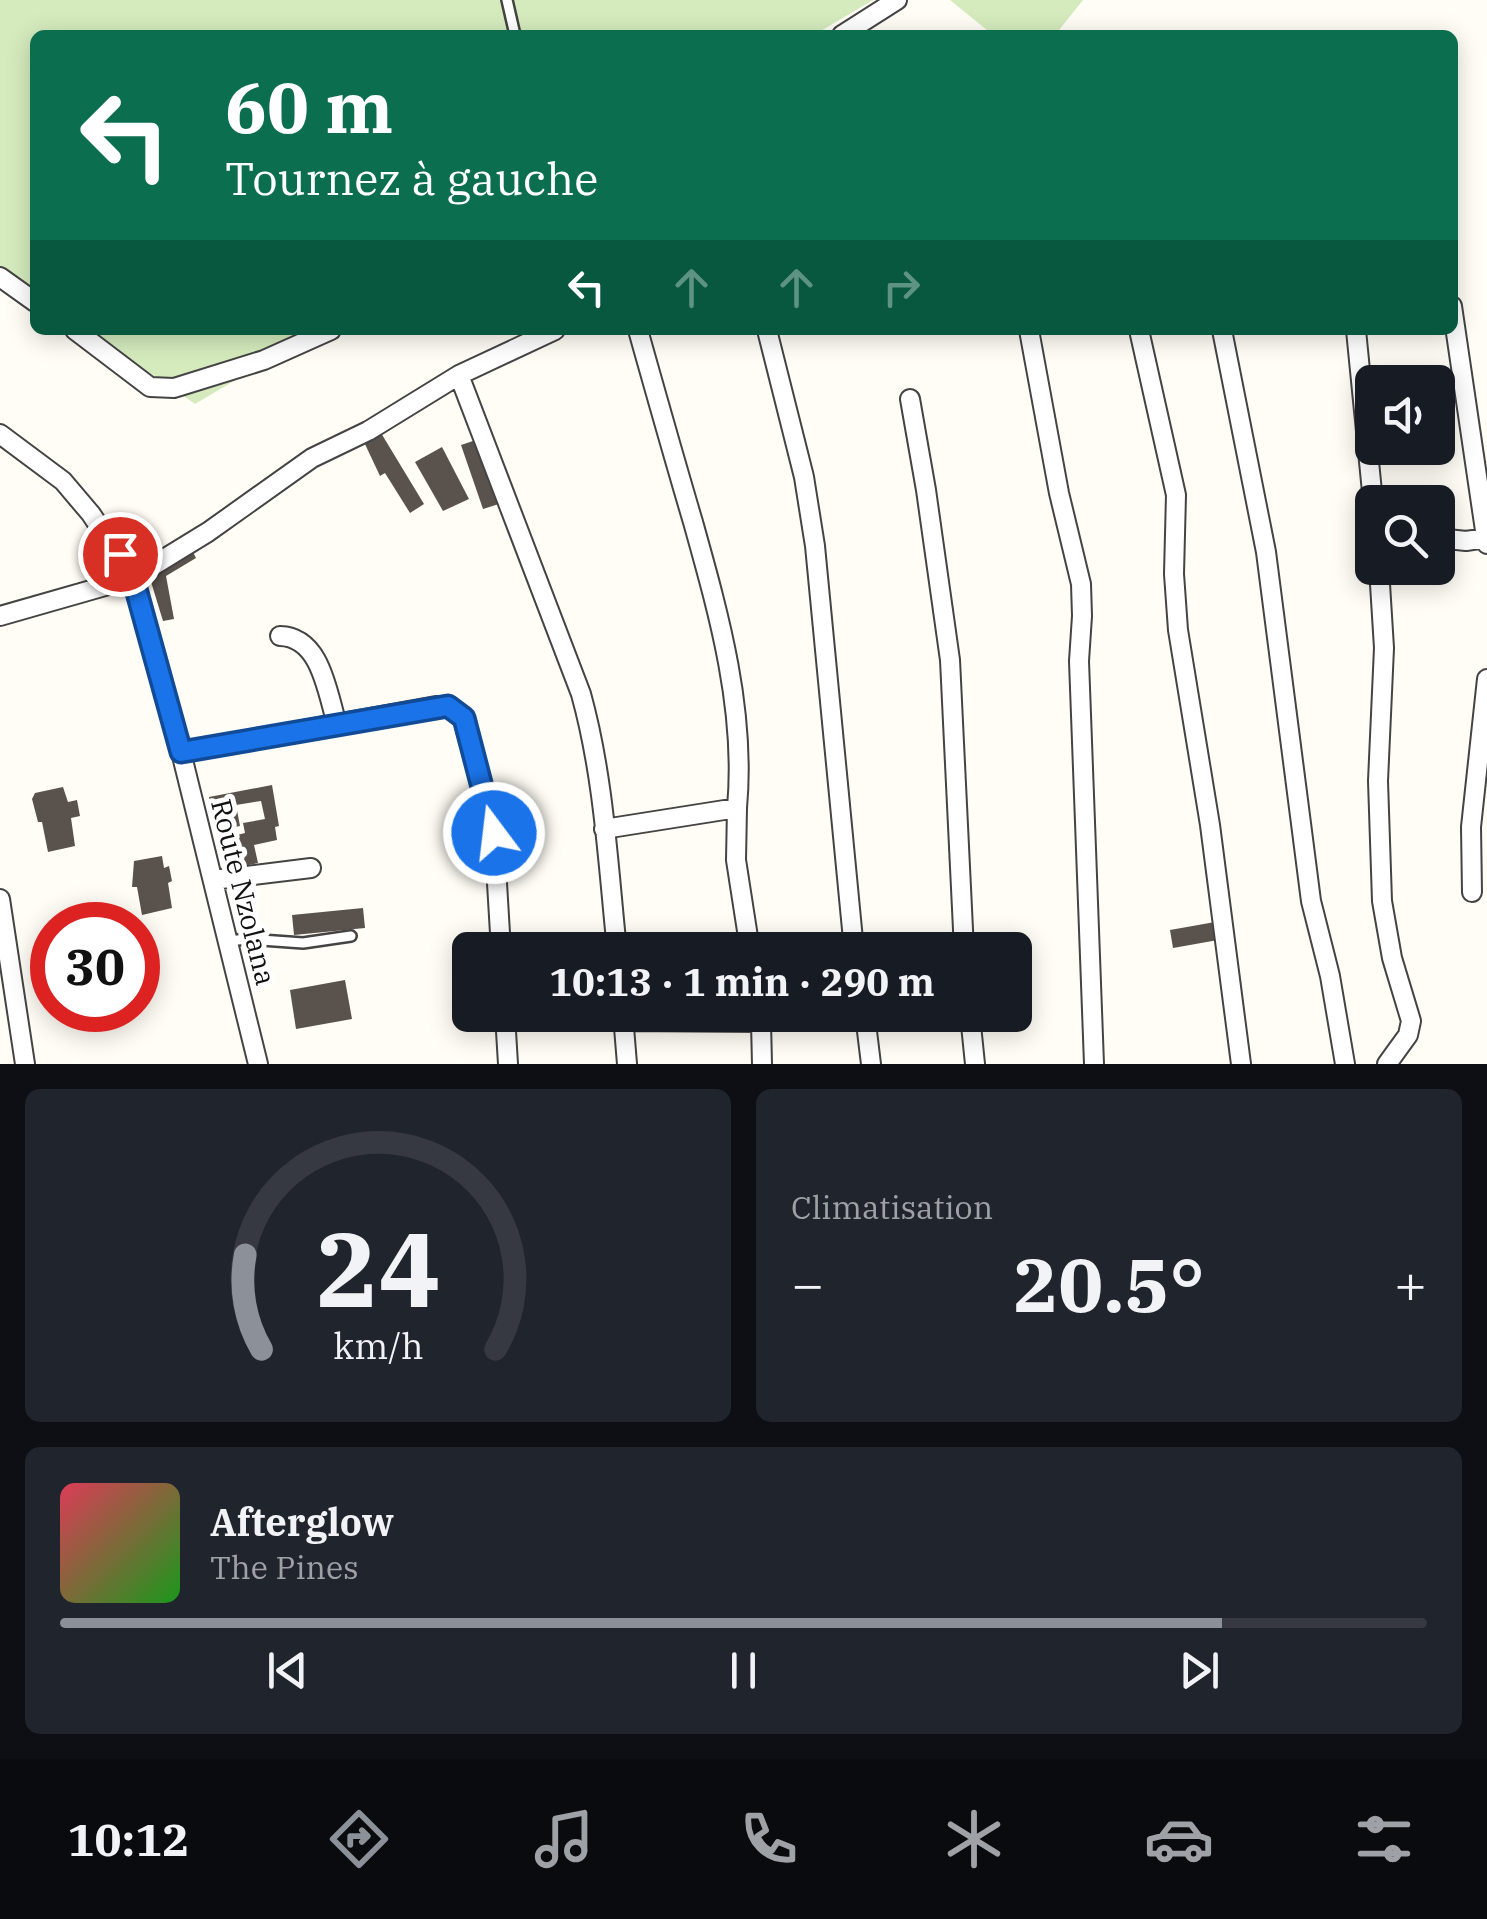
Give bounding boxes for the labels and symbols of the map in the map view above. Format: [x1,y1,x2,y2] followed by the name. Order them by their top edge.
[78,512,163,597] pin
[442,781,546,885] position arrow
[203,795,285,989] street label: Route Nzolana
[30,902,160,1032] speed limit sign: 30

